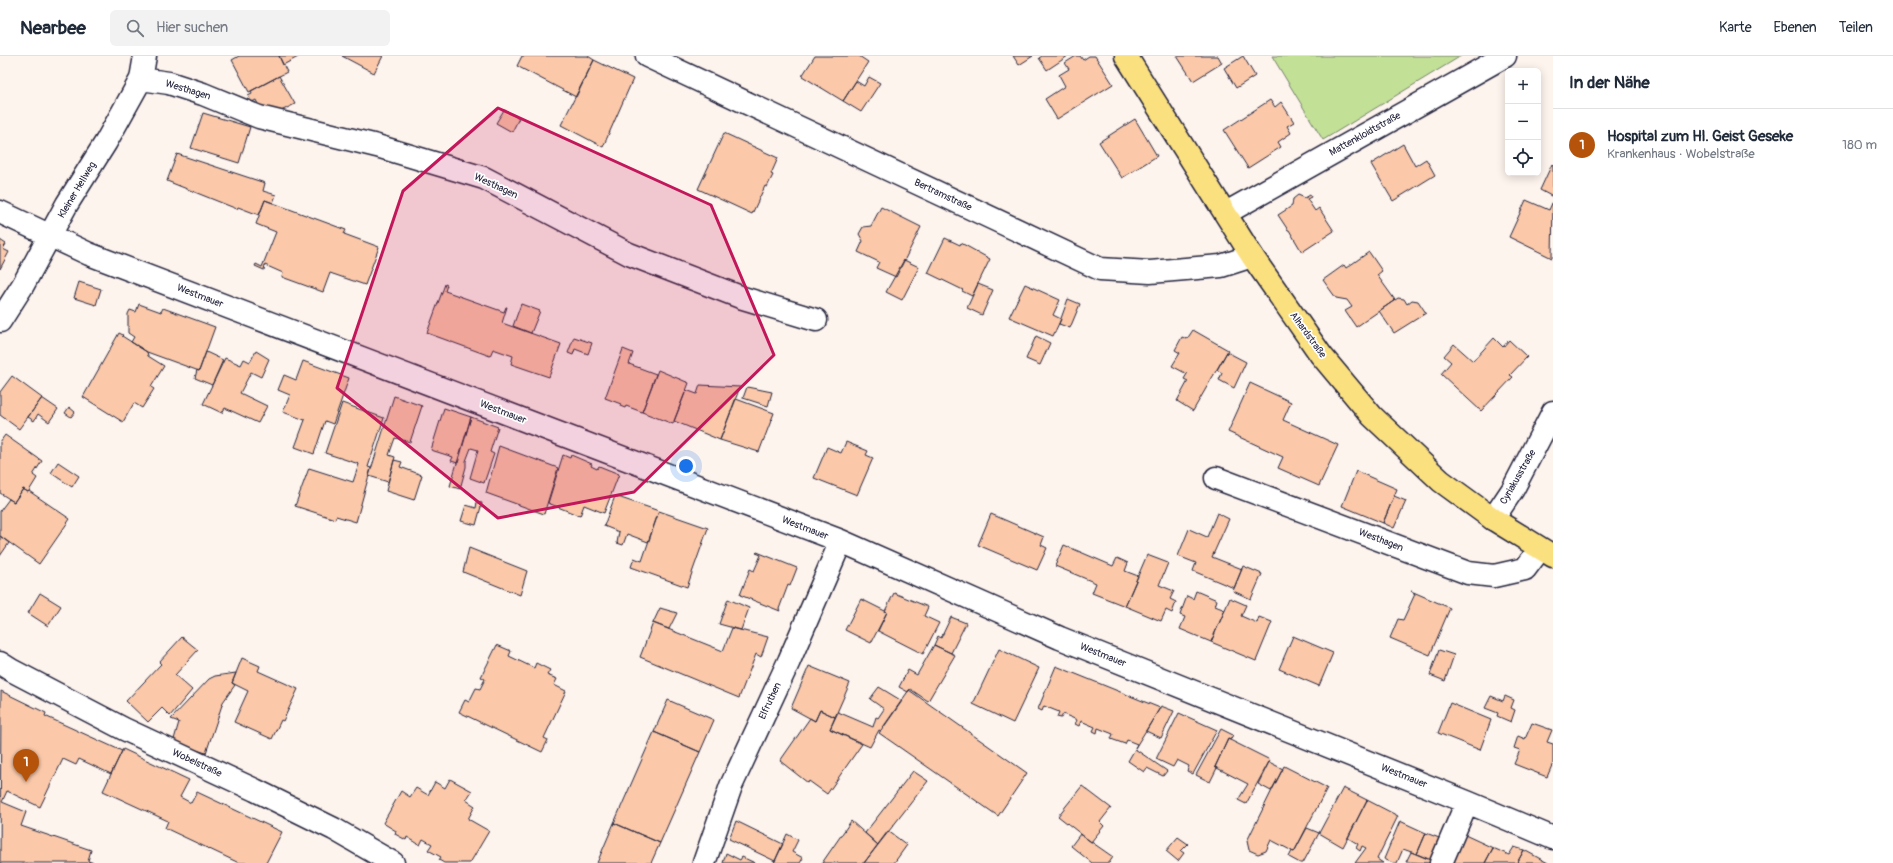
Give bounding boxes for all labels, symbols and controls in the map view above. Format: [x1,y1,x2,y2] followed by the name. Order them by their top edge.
[110,10,390,46] search box
[20,16,86,40] text: Nearbee
[124,17,146,39] icon: search
[156,18,228,37] text: Hier suchen
[1719,19,1752,36] text: Karte
[1774,19,1817,36] text: Ebenen
[1839,19,1873,36] text: Teilen
[1505,68,1541,176] map controls
[1505,68,1541,104] button: +
[1569,72,1650,93] text: In der Nähe
[164,77,212,103] street label: Westhagen
[1505,104,1541,140] button: −
[1327,109,1403,159] street label: Mattenkloidtstraße
[1607,127,1793,146] text: Hospital zum Hl. Geist Geseke
[1579,137,1585,153] text: 1
[1842,137,1877,153] text: 180 m
[1505,140,1541,176] button: locate
[1607,146,1755,162] text: Krankenhaus · Wobelstraße
[55,160,99,220] street label: Kleiner Hellweg
[472,171,520,201] street label: Westhagen
[912,176,974,214] street label: Bertramstraße
[175,282,225,311] street label: Westmauer
[1287,310,1329,360] street label: Alhardstraße
[478,398,528,427] street label: Westmauer
[1497,447,1539,507] street label: Cyriakusstraße
[676,456,696,476] your location
[780,514,830,543] street label: Westmauer
[1357,526,1405,554] street label: Westhagen
[1078,640,1128,670] street label: Westmauer
[756,680,784,721] street label: Elfruthen
[170,746,224,780] street label: Wobelstraße
[13,749,39,782] pin: 1
[1379,761,1429,791] street label: Westmauer

